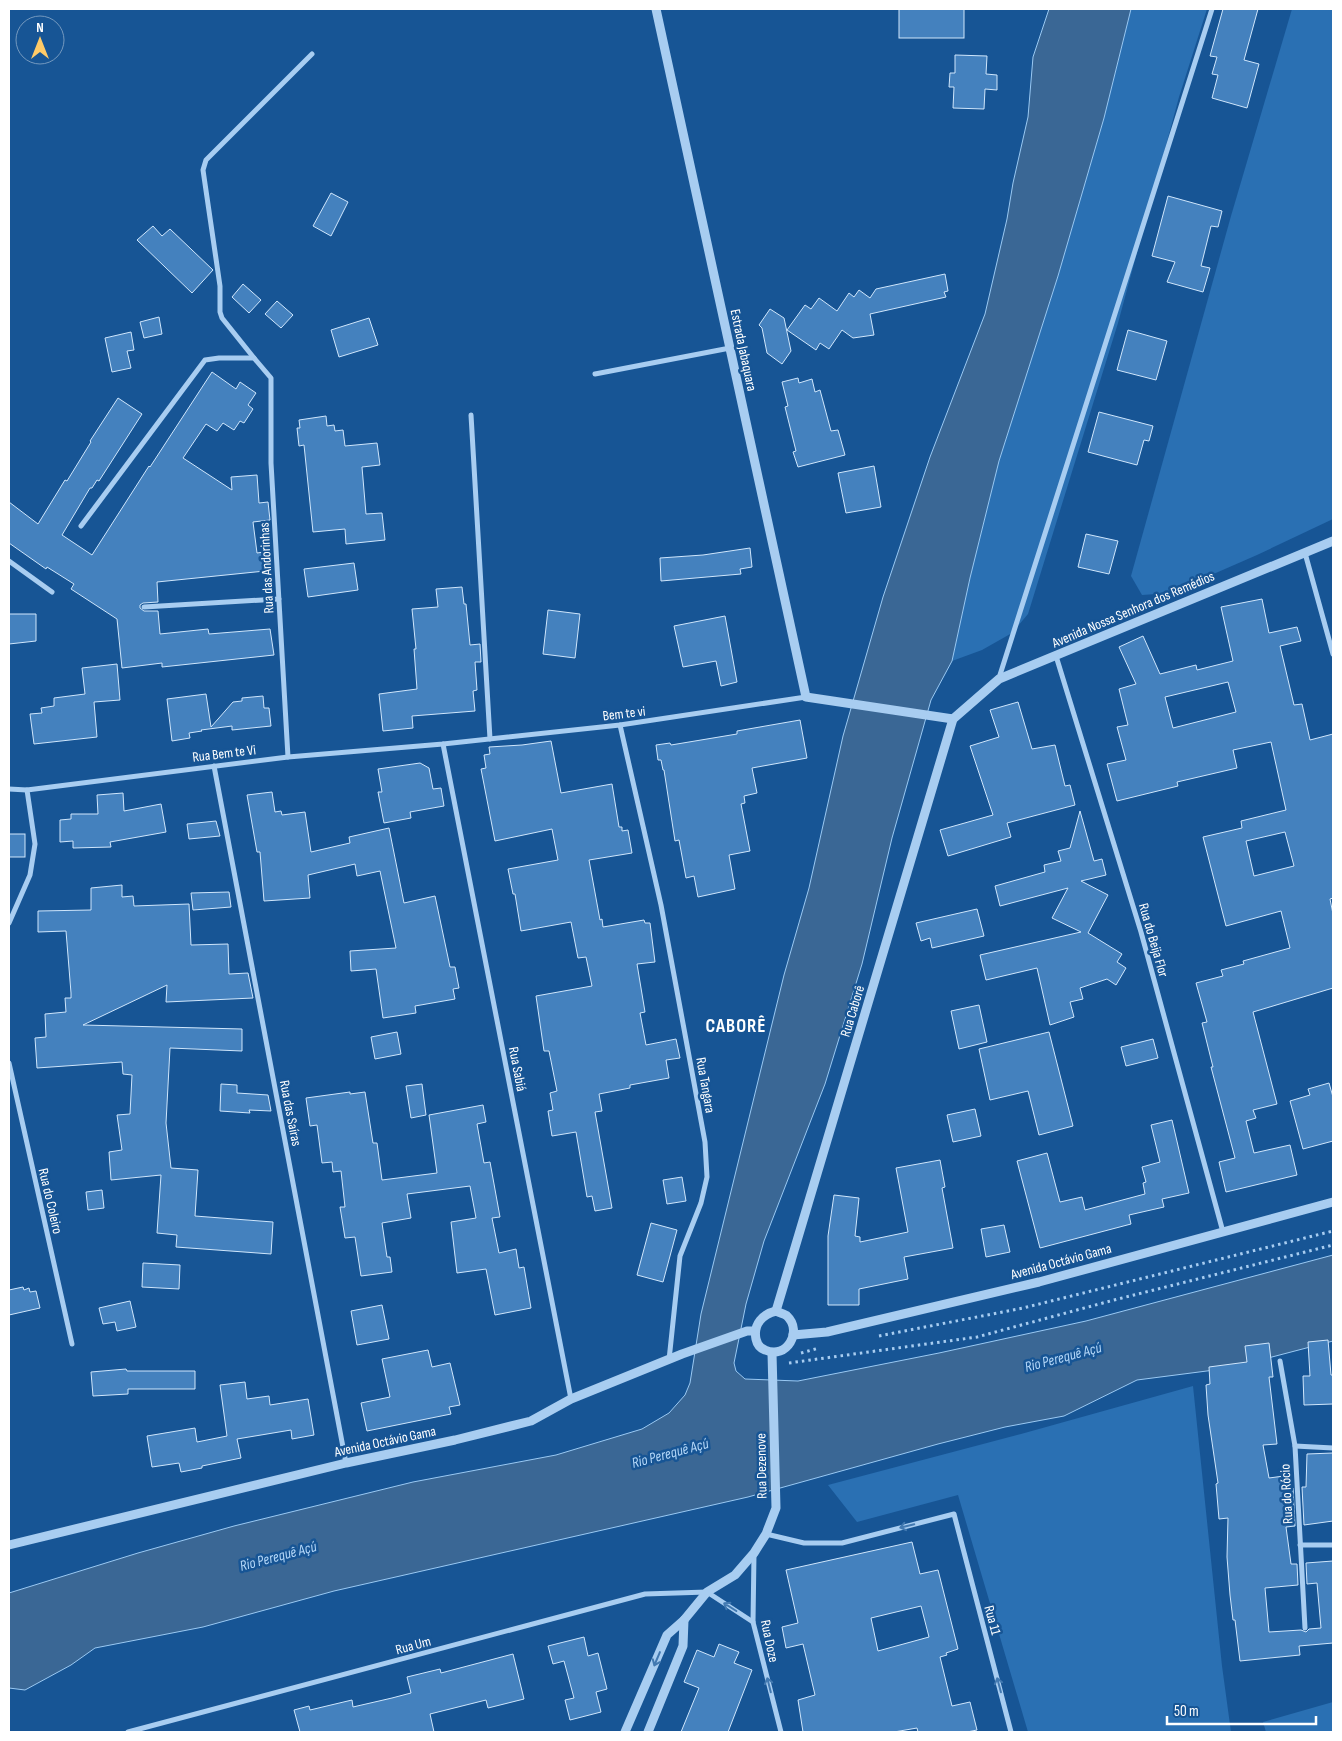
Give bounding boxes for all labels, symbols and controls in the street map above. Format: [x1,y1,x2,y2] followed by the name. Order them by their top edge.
[15,15,65,65] north arrow
[36,19,44,36] text: N
[727,308,760,393] street label: Estrada Jabaquara
[256,522,277,614] street label: Rua das Andorinhas
[1049,567,1217,652] street label: Avenida Nossa Senhora dos Remédios
[602,702,646,725] street label: Bem te vi
[191,741,257,766] street label: Rua Bem te Vi
[1135,901,1172,979] street label: Rua do Beija Flor
[837,983,868,1039] street label: Rua Caborê
[705,1015,767,1038] district label: CABORÊ
[505,1045,530,1093] street label: Rua Sabiá
[692,1056,719,1114] street label: Rua Tangara
[276,1079,305,1147] street label: Rua das Saíras
[35,1167,66,1236] street label: Rua do Coleiro
[1008,1240,1113,1283] street label: Avenida Octávio Gama
[1023,1338,1104,1377] water label: Rio Perequê Açú
[332,1422,437,1461] street label: Avenida Octávio Gama
[752,1433,771,1499] street label: Rua Dezenove
[630,1434,711,1473] water label: Rio Perequê Açú
[1276,1463,1297,1524] street label: Rua do Rócio
[899,1522,915,1532] one-way arrow
[238,1537,319,1576] water label: Rio Perequê Açú
[723,1602,737,1612] one-way arrow
[980,1604,1005,1637] street label: Rua 11
[757,1618,782,1664] street label: Rua Doze
[394,1633,433,1658] street label: Rua Um
[651,1651,661,1666] one-way arrow
[764,1677,773,1693] one-way arrow
[993,1678,1003,1694] one-way arrow
[1167,1694,1316,1726] scale bar
[1174,1702,1199,1721] text: 50 m

